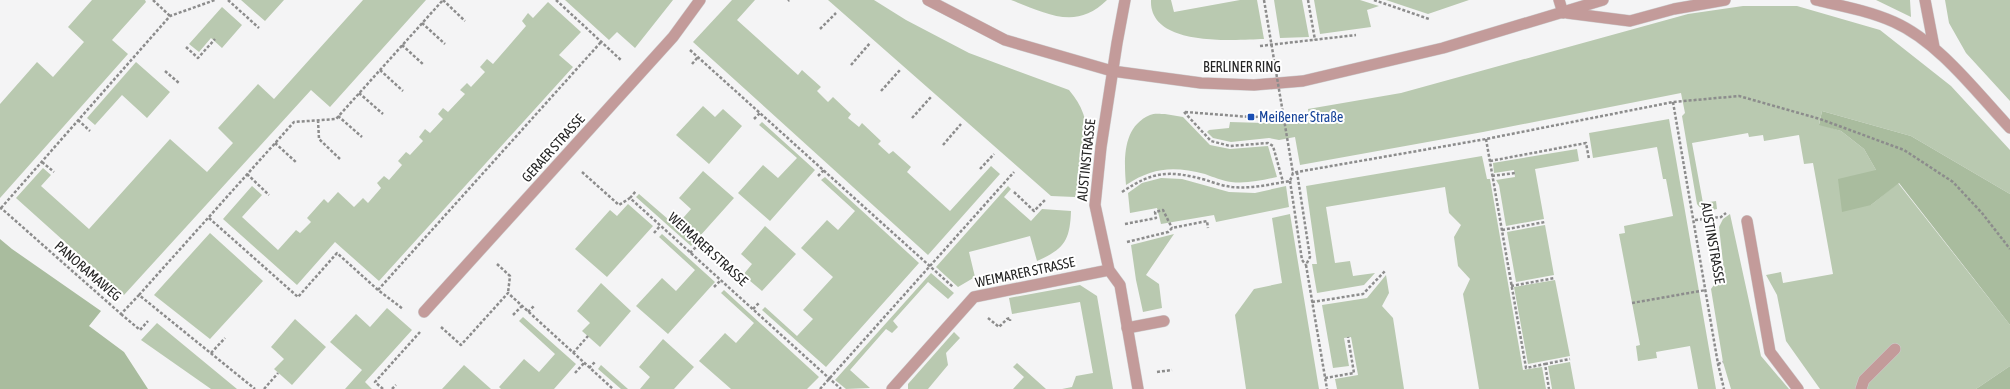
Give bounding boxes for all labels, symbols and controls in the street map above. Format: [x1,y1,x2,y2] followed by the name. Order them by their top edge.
[1203,59,1281,75] street label: BERLINER RING
[1259,109,1343,125] place label: Meißener Straße
[518,111,588,185] street label: GERAER STRASSE
[1246,112,1256,122] marker: Meißener Straße
[1074,118,1098,202] street label: AUSTINSTRASSE
[1698,201,1728,285] street label: AUSTINSTRASSE
[665,209,751,289] street label: WEIMARER STRASSE
[51,238,125,304] street label: PANORAMAWEG
[974,254,1076,290] street label: WEIMARER STRASSE

